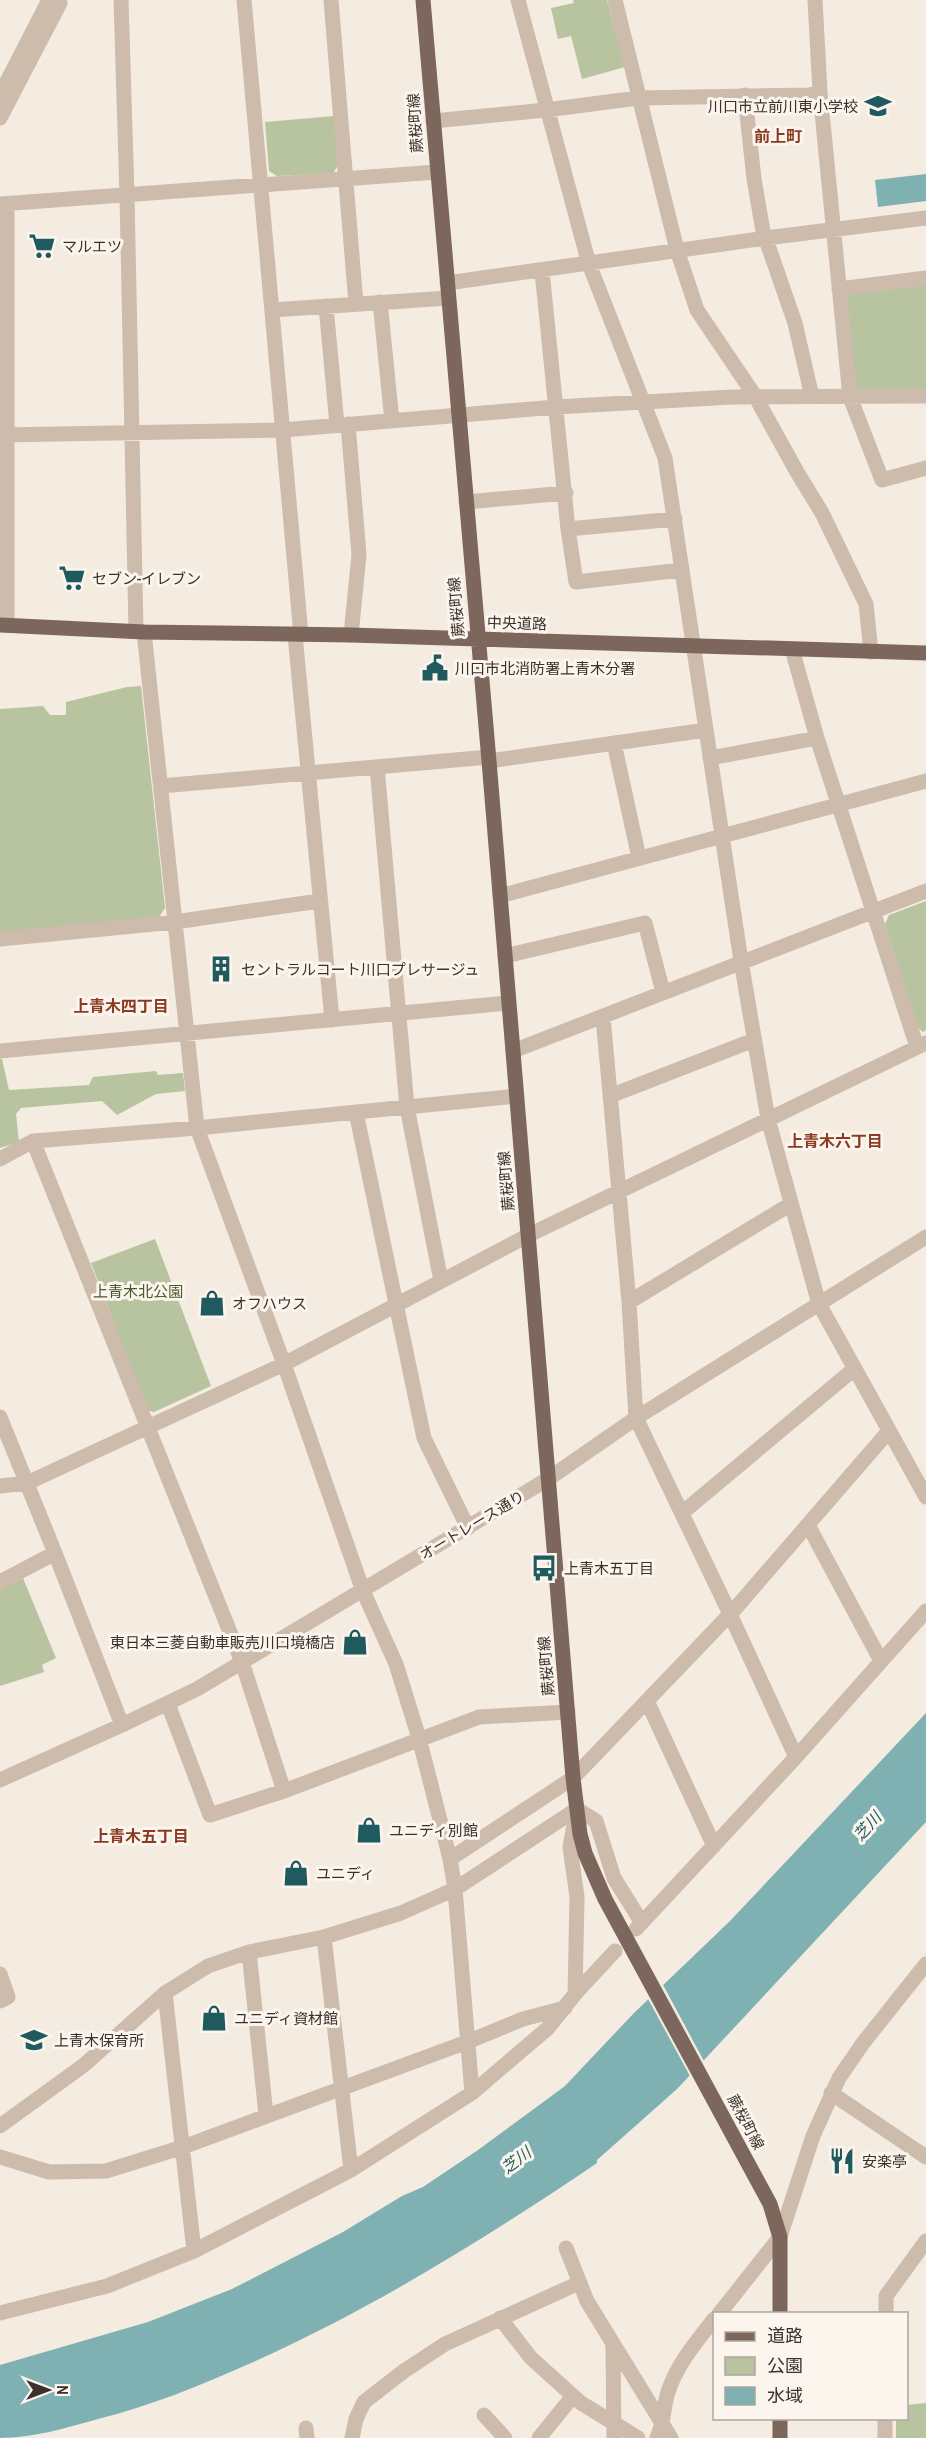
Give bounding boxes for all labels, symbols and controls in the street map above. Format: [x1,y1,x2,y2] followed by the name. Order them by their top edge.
[863,91,893,121] school or university icon: 川口市立前川東小学校
[402,92,428,154] street label: 蕨桜町線
[708,96,858,117] place label: 川口市立前川東小学校
[754,125,802,147] district label: 前上町
[27,231,57,261] supermarket icon: マルエツ
[62,236,122,257] place label: マルエツ
[57,563,87,593] supermarket icon: セブン-イレブン
[92,568,201,589] place label: セブン-イレブン
[443,576,469,638] street label: 蕨桜町線
[487,611,547,635] street label: 中央道路
[420,653,450,683] public building icon: 川口市北消防署上青木分署
[455,658,635,679] place label: 川口市北消防署上青木分署
[206,954,236,984] building icon: セントラルコート川口プレサージュ
[241,959,479,980] place label: セントラルコート川口プレサージュ
[73,995,169,1017] district label: 上青木四丁目
[787,1130,883,1152] district label: 上青木六丁目
[493,1150,519,1212] street label: 蕨桜町線
[93,1281,183,1302] park label: 上青木北公園
[197,1288,227,1318] shop icon: オフハウス
[232,1293,307,1314] place label: オフハウス
[415,1485,529,1565] street label: オートレース通り
[529,1553,559,1583] bus stop icon: 上青木五丁目
[564,1558,654,1579] place label: 上青木五丁目
[340,1627,370,1657] shop icon: 東日本三菱自動車販売川口境橋店
[110,1632,335,1653] place label: 東日本三菱自動車販売川口境橋店
[533,1635,559,1697] street label: 蕨桜町線
[848,1805,887,1845] water label: 芝川
[354,1815,384,1845] shop icon: ユニディ別館
[389,1820,478,1841] place label: ユニディ別館
[93,1825,189,1847] district label: 上青木五丁目
[281,1858,311,1888] shop icon: ユニディ
[316,1863,375,1884] place label: ユニディ
[199,2003,229,2033] shop icon: ユニディ資材館
[234,2008,338,2029] place label: ユニディ資材館
[19,2025,49,2055] school or university icon: 上青木保育所
[54,2030,144,2051] place label: 上青木保育所
[723,2091,769,2153] street label: 蕨桜町線
[497,2140,537,2178] water label: 芝川
[827,2146,857,2176] restaurant icon: 安楽亭
[862,2151,907,2172] place label: 安楽亭
[713,2312,908,2420] legend
[767,2323,803,2348] text: 道路
[767,2353,803,2378] text: 公園
[18,2360,78,2420] north arrow
[767,2383,803,2408] text: 水域
[52,2385,74,2395] text: N

